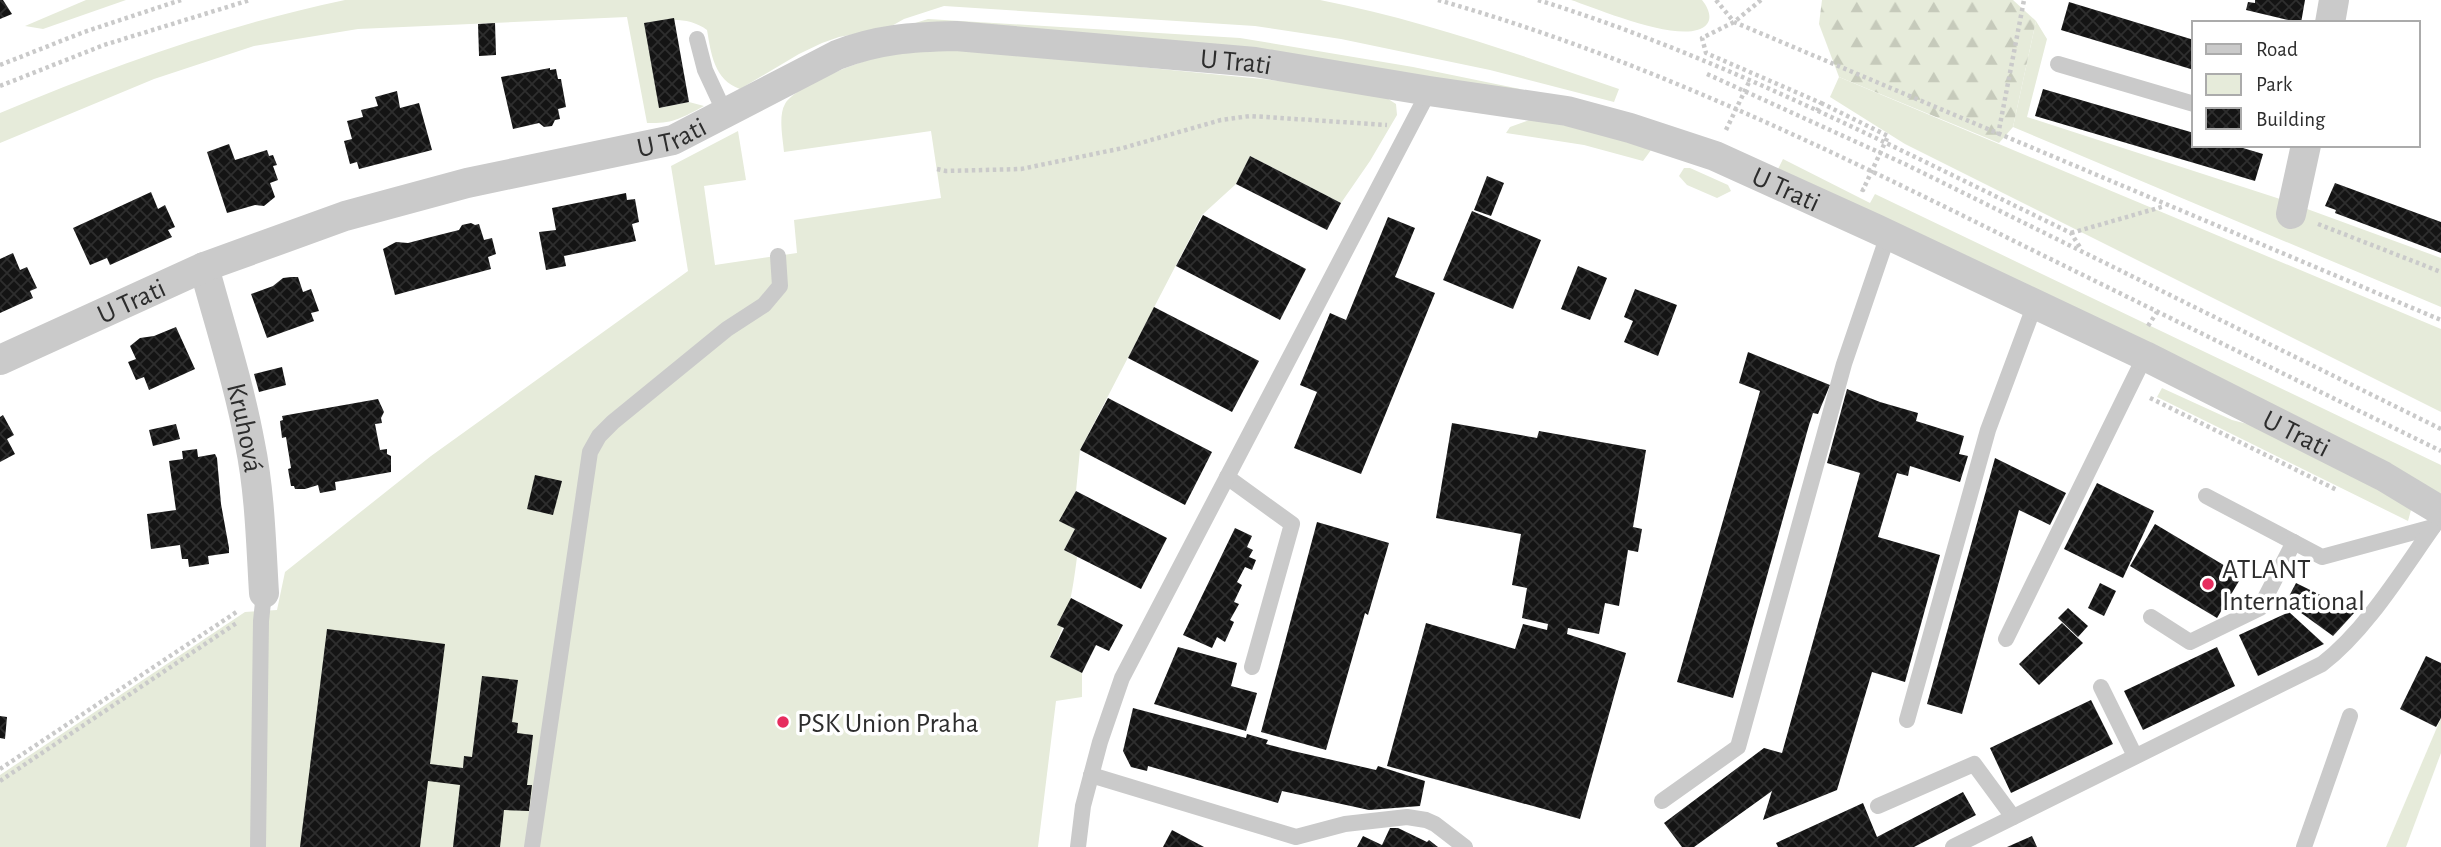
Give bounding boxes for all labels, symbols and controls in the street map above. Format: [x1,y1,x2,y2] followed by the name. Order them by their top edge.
[2192,21,2420,147] legend
[2256,39,2298,60] text: Road
[1199,45,1273,81] street label: U Trati
[2256,74,2293,95] text: Park
[2256,109,2326,130] text: Building
[635,113,711,163] street label: U Trati
[1747,163,1824,218] street label: U Trati
[94,275,170,330] street label: U Trati
[221,380,267,474] street label: Kruhová
[2258,406,2334,463] street label: U Trati
[2222,556,2365,616] place label: ATLANT International
[2200,576,2216,592] marker: ATLANT International
[797,710,979,738] place label: PSK Union Praha
[775,714,791,730] marker: PSK Union Praha

